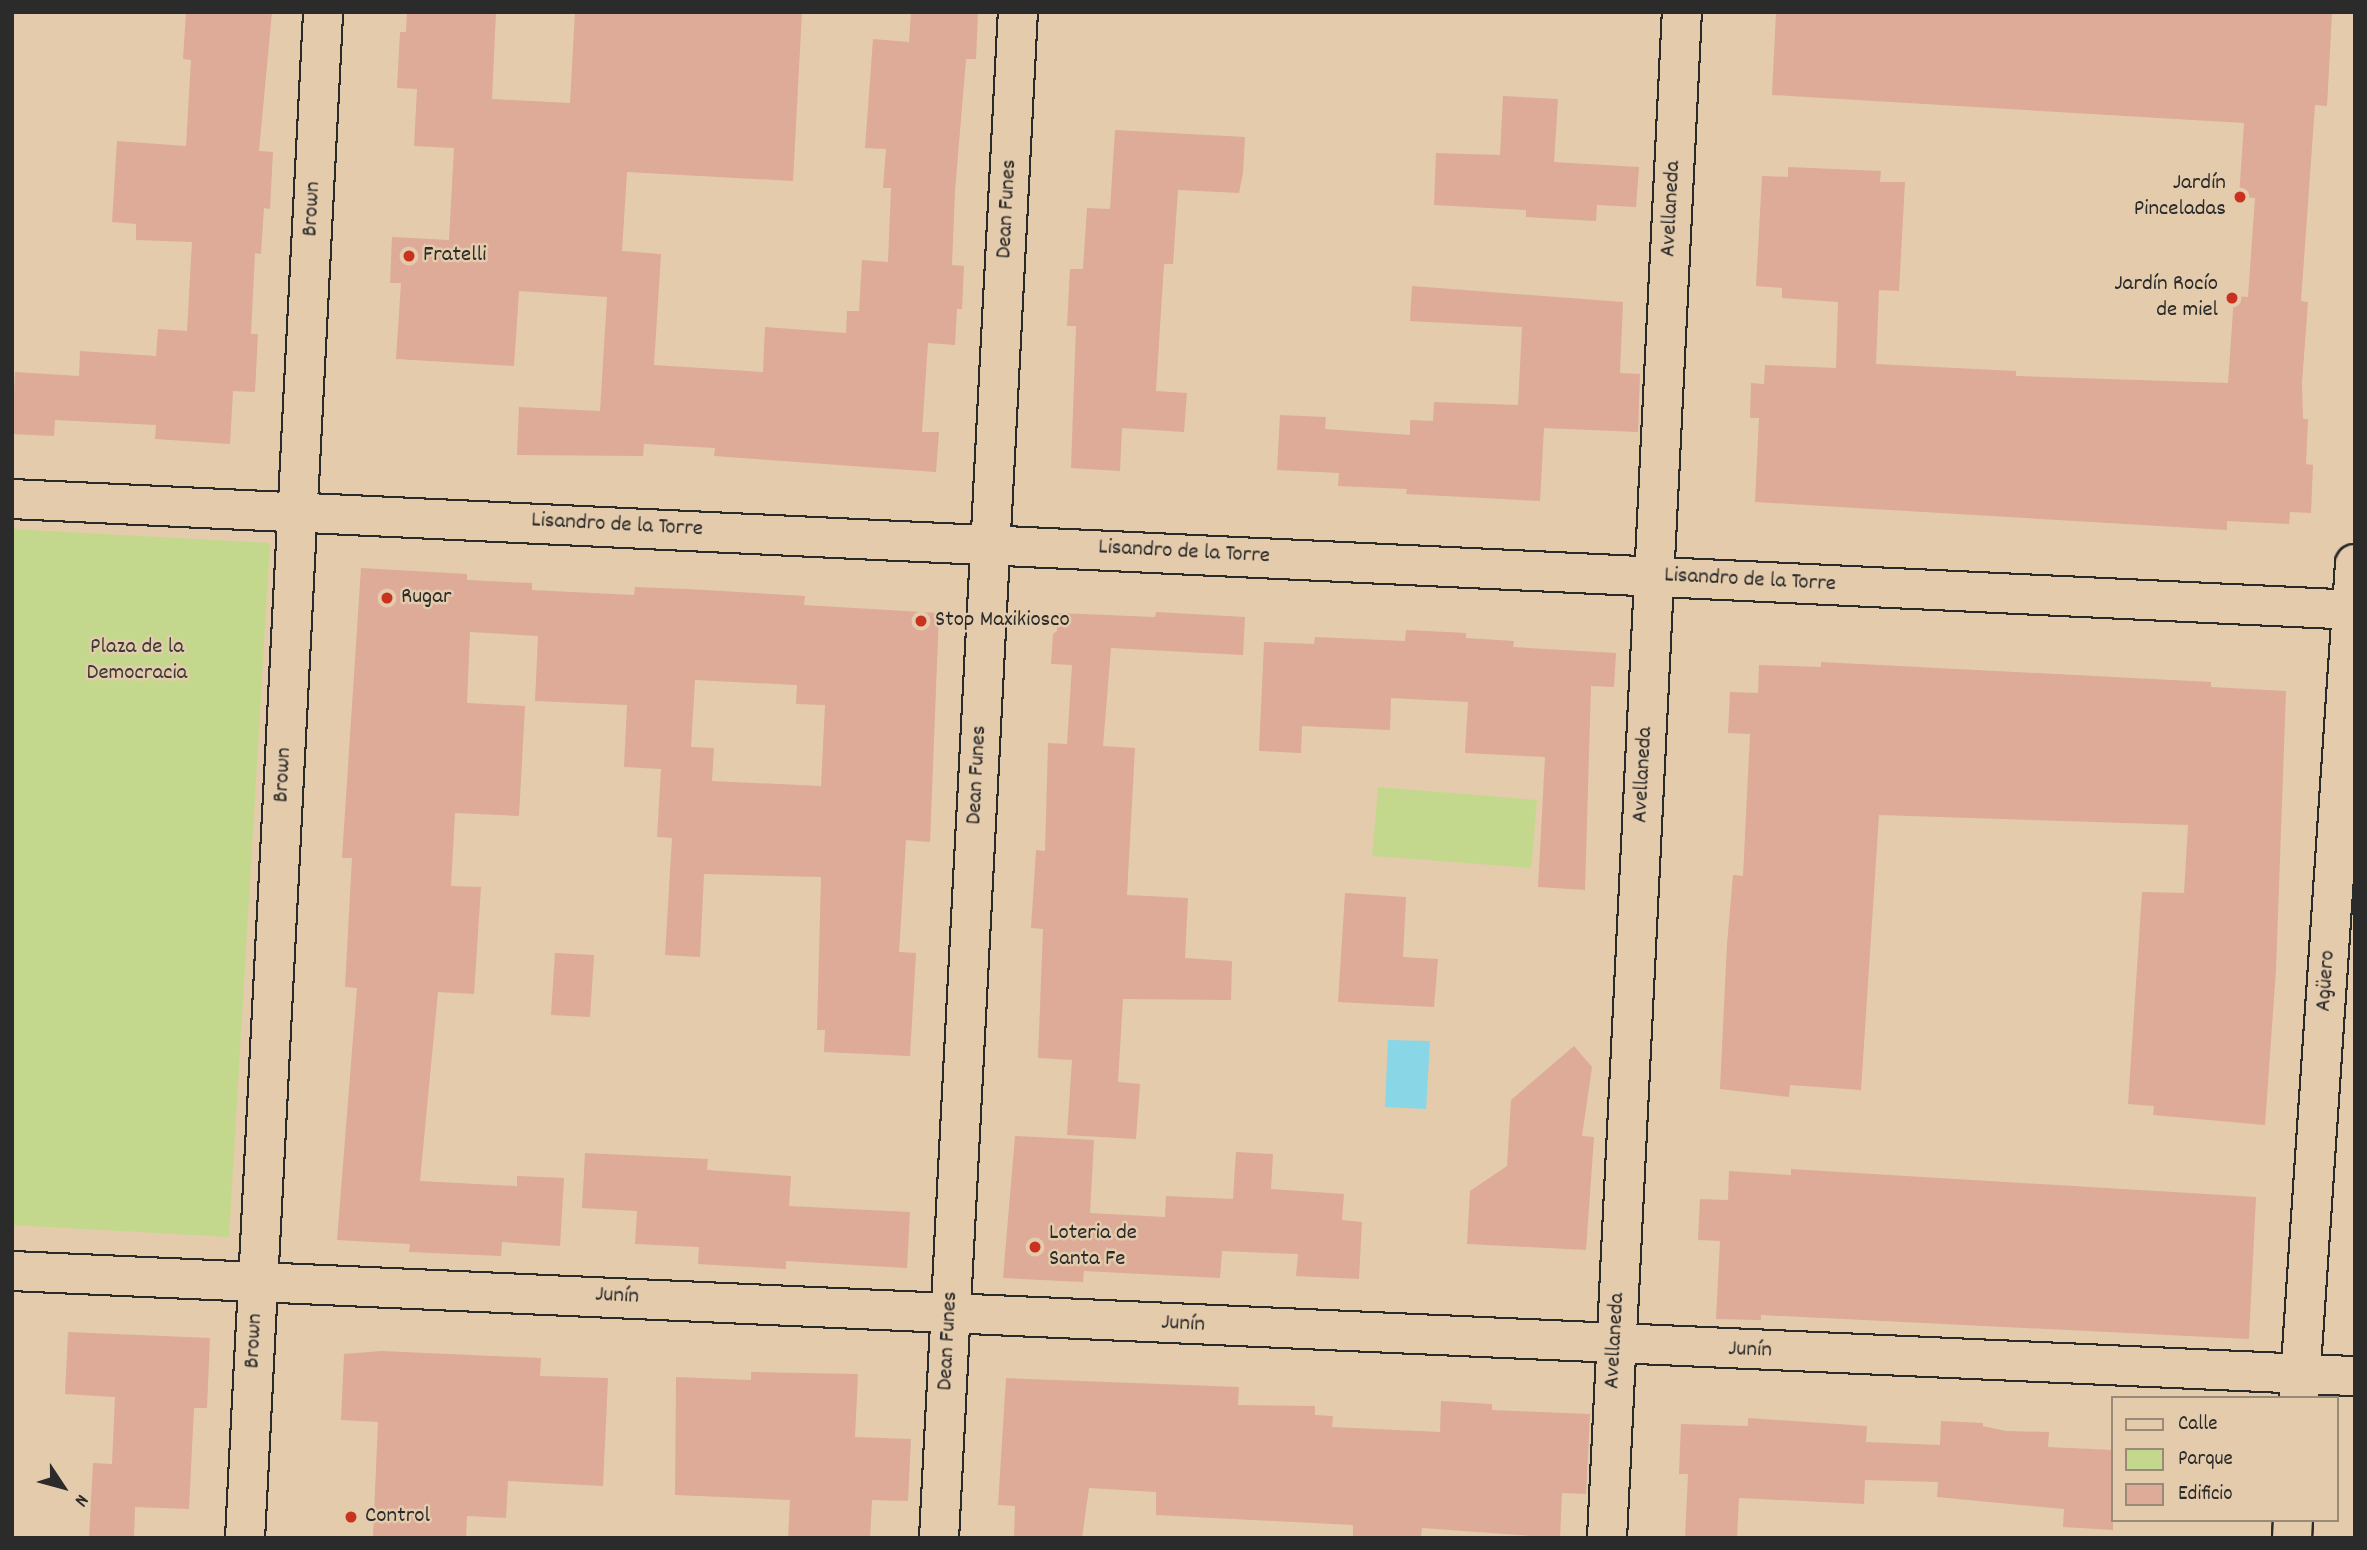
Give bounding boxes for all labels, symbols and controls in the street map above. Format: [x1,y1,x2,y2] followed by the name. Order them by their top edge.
[992,159,1024,259] street label: Dean Funes
[1656,160,1688,258] street label: Avellaneda
[2134,170,2226,224] place label: Jardín Pinceladas
[298,181,328,237] street label: Brown
[2232,189,2248,205] marker: Jardín Pinceladas
[423,242,486,270] place label: Fratelli
[401,248,417,264] marker: Fratelli
[2114,271,2218,325] place label: Jardín Rocío de miel
[2224,290,2240,306] marker: Jardín Rocío de miel
[531,508,703,544] street label: Lisandro de la Torre
[1098,535,1270,571] street label: Lisandro de la Torre
[1664,563,1836,599] street label: Lisandro de la Torre
[401,584,452,612] place label: Rugar
[379,590,395,606] marker: Rugar
[935,607,1070,635] place label: Stop Maxikiosco
[913,613,929,629] marker: Stop Maxikiosco
[87,634,187,688] park label: Plaza de la Democracia
[962,725,994,825] street label: Dean Funes
[1628,726,1660,824] street label: Avellaneda
[269,747,299,803] street label: Brown
[2311,949,2343,1013] street label: Agüero
[1049,1220,1137,1274] place label: Loteria de Santa Fe
[1027,1239,1043,1255] marker: Loteria de Santa Fe
[594,1282,640,1312] street label: Junín
[933,1291,965,1391] street label: Dean Funes
[1600,1292,1632,1390] street label: Avellaneda
[1160,1310,1206,1340] street label: Junín
[240,1313,270,1369] street label: Brown
[1728,1336,1772,1366] street label: Junín
[2112,1396,2339,1522] legend
[2178,1410,2217,1440] text: Calle
[2178,1445,2233,1475] text: Parque
[28,1452,98,1522] north arrow
[2178,1480,2233,1510] text: Edificio
[67,1488,94,1511] text: N
[365,1503,430,1531] place label: Control
[343,1509,359,1525] marker: Control

